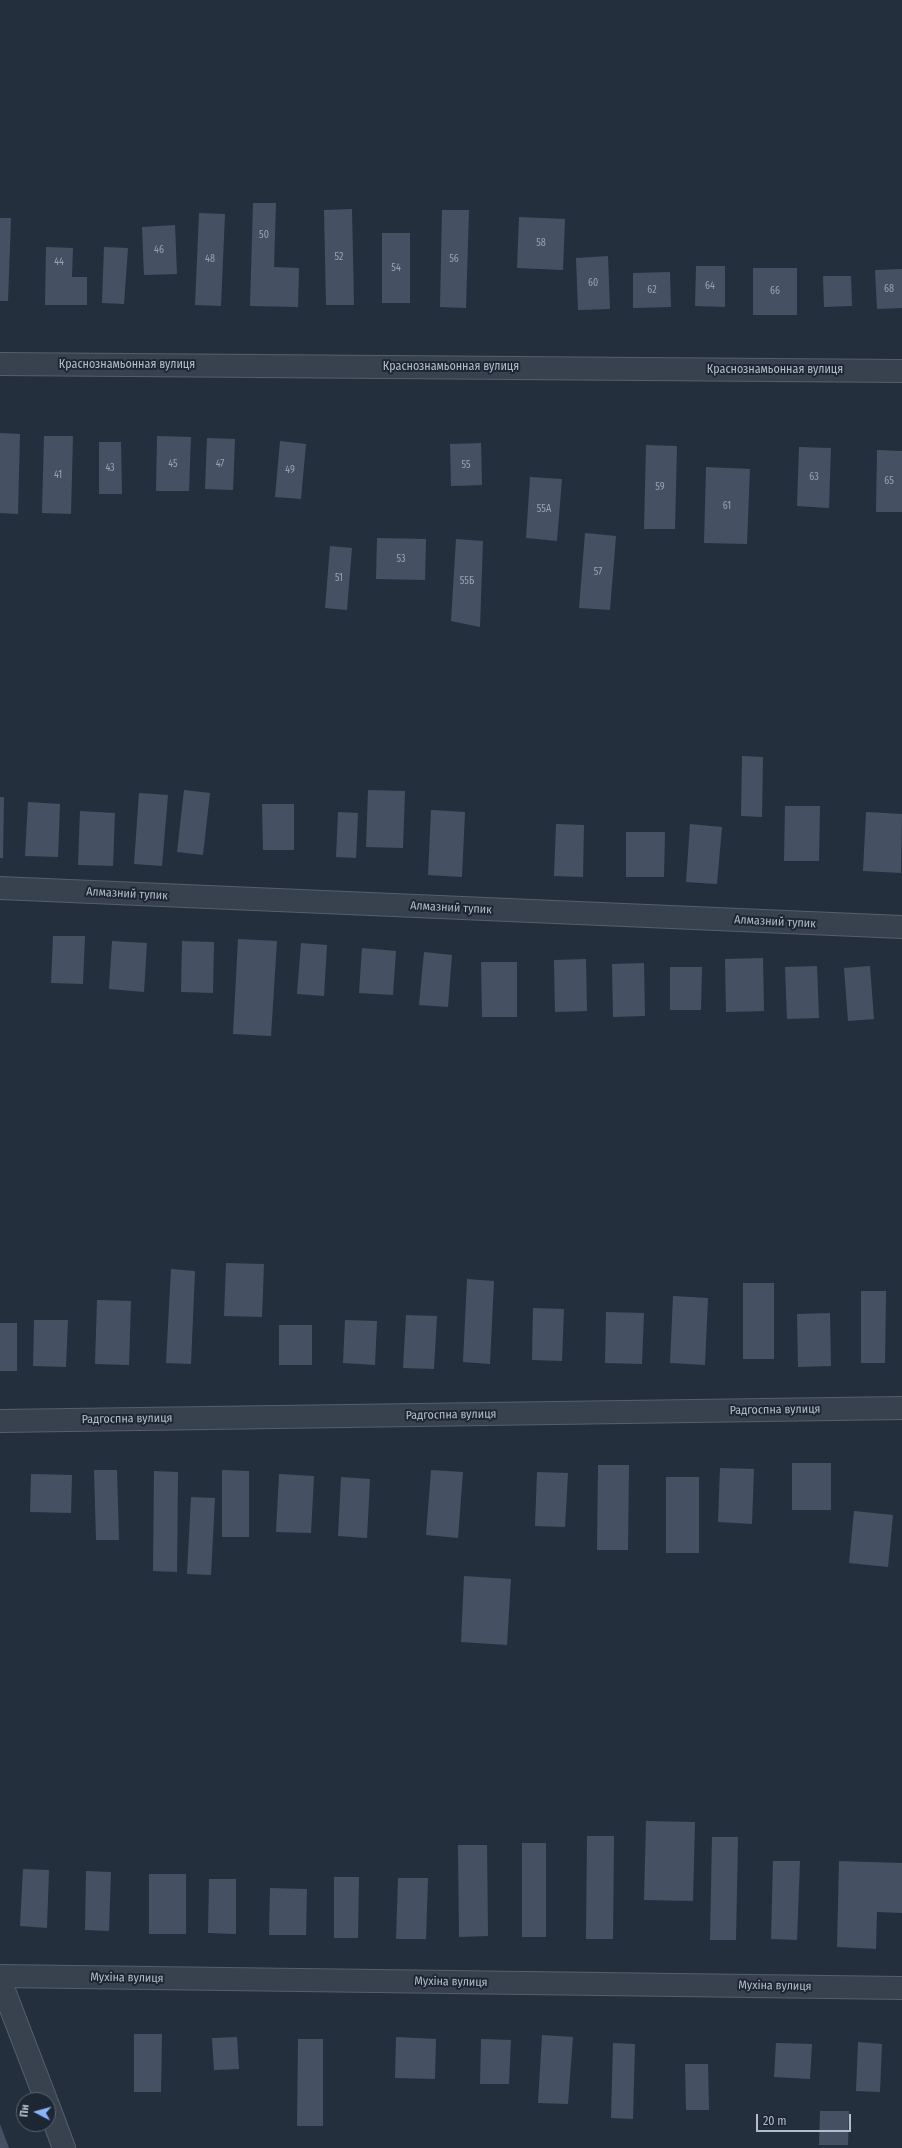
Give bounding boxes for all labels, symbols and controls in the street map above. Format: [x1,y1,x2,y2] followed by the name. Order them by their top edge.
[259,229,269,241] house number: 50
[536,237,546,249] house number: 58
[154,244,164,256] house number: 46
[335,251,343,263] house number: 52
[205,253,215,265] house number: 48
[449,253,459,265] house number: 56
[54,256,64,268] house number: 44
[391,262,401,274] house number: 54
[588,277,598,289] house number: 60
[705,280,715,292] house number: 64
[884,283,894,295] house number: 68
[647,284,657,296] house number: 62
[770,285,780,297] house number: 66
[59,358,195,372] street label: Краснознамьонная вулиця
[383,360,519,374] street label: Краснознамьонная вулиця
[707,363,843,377] street label: Краснознамьонная вулиця
[168,458,178,470] house number: 45
[216,458,224,470] house number: 47
[461,459,471,471] house number: 55
[105,462,115,474] house number: 43
[285,464,295,476] house number: 49
[54,469,62,481] house number: 41
[809,471,819,483] house number: 63
[884,475,894,487] house number: 65
[655,481,665,493] house number: 59
[723,500,731,512] house number: 61
[537,503,551,515] house number: 55А
[396,553,406,565] house number: 53
[594,566,602,578] house number: 57
[335,572,343,584] house number: 51
[460,575,474,587] house number: 55Б
[86,885,168,903] street label: Алмазний тупик
[410,899,492,917] street label: Алмазний тупик
[734,913,816,931] street label: Алмазний тупик
[729,1402,821,1418] street label: Радгоспна вулиця
[405,1407,497,1423] street label: Радгоспна вулиця
[81,1411,173,1427] street label: Радгоспна вулиця
[90,1970,164,1986] street label: Мухіна вулиця
[414,1974,488,1990] street label: Мухіна вулиця
[738,1978,812,1994] street label: Мухіна вулиця
[16,2092,56,2132] north arrow
[17,2104,32,2118] text: Пн
[758,2106,853,2132] scale bar
[763,2114,787,2128] text: 20 m

